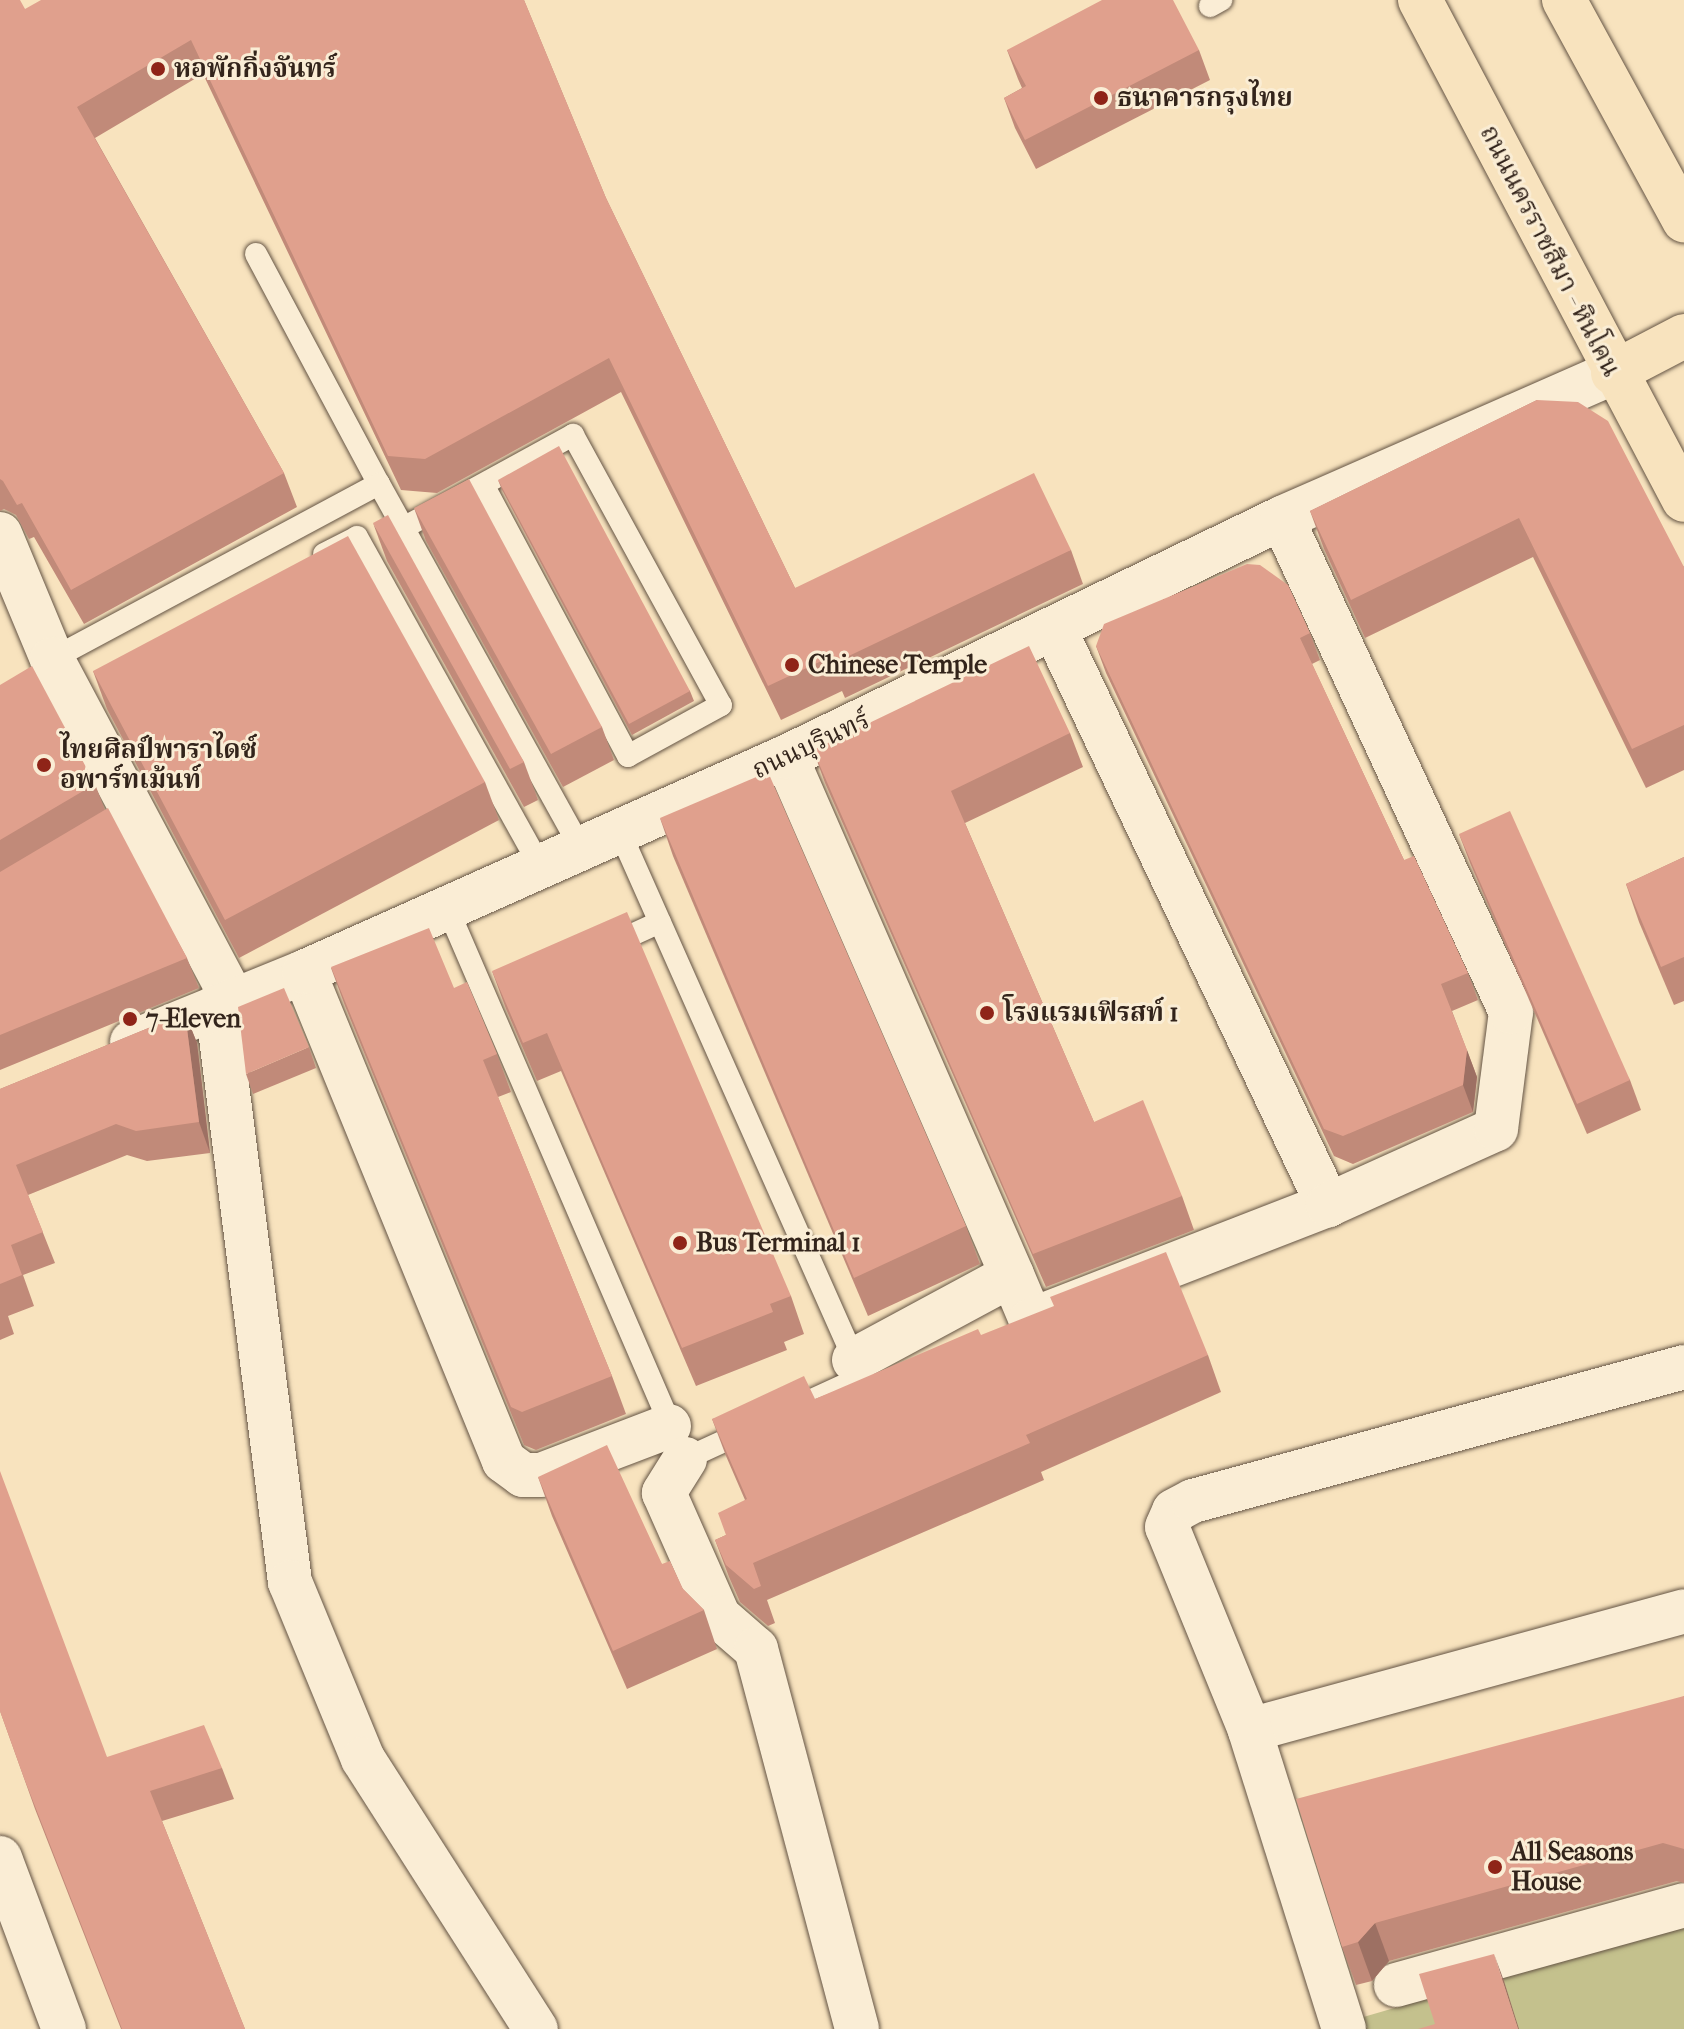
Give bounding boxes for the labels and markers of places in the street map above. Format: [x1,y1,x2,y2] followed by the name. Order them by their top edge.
[174,53,336,85] place label: หอพักกิ่งจันทร์
[149,60,167,78] marker: หอพักกิ่งจันทร์
[1117,82,1293,114] place label: ธนาคารกรุงไทย
[1092,89,1110,107] marker: ธนาคารกรุงไทย
[808,649,987,681] place label: Chinese Temple
[783,656,801,674] marker: Chinese Temple
[60,734,257,796] place label: ไทยศิลป์พาราไดซ์ อพาร์ทเม้นท์
[35,756,53,774] marker: ไทยศิลป์พาราไดซ์ อพาร์ทเม้นท์
[1003,997,1179,1029] place label: โรงแรมเฟิรสท์ 1
[146,1003,241,1035] place label: 7-Eleven
[978,1004,996,1022] marker: โรงแรมเฟิรสท์ 1
[121,1010,139,1028] marker: 7-Eleven
[696,1227,861,1259] place label: Bus Terminal 1
[671,1234,689,1252] marker: Bus Terminal 1
[1511,1836,1633,1898] place label: All Seasons House
[1486,1858,1504,1876] marker: All Seasons House

